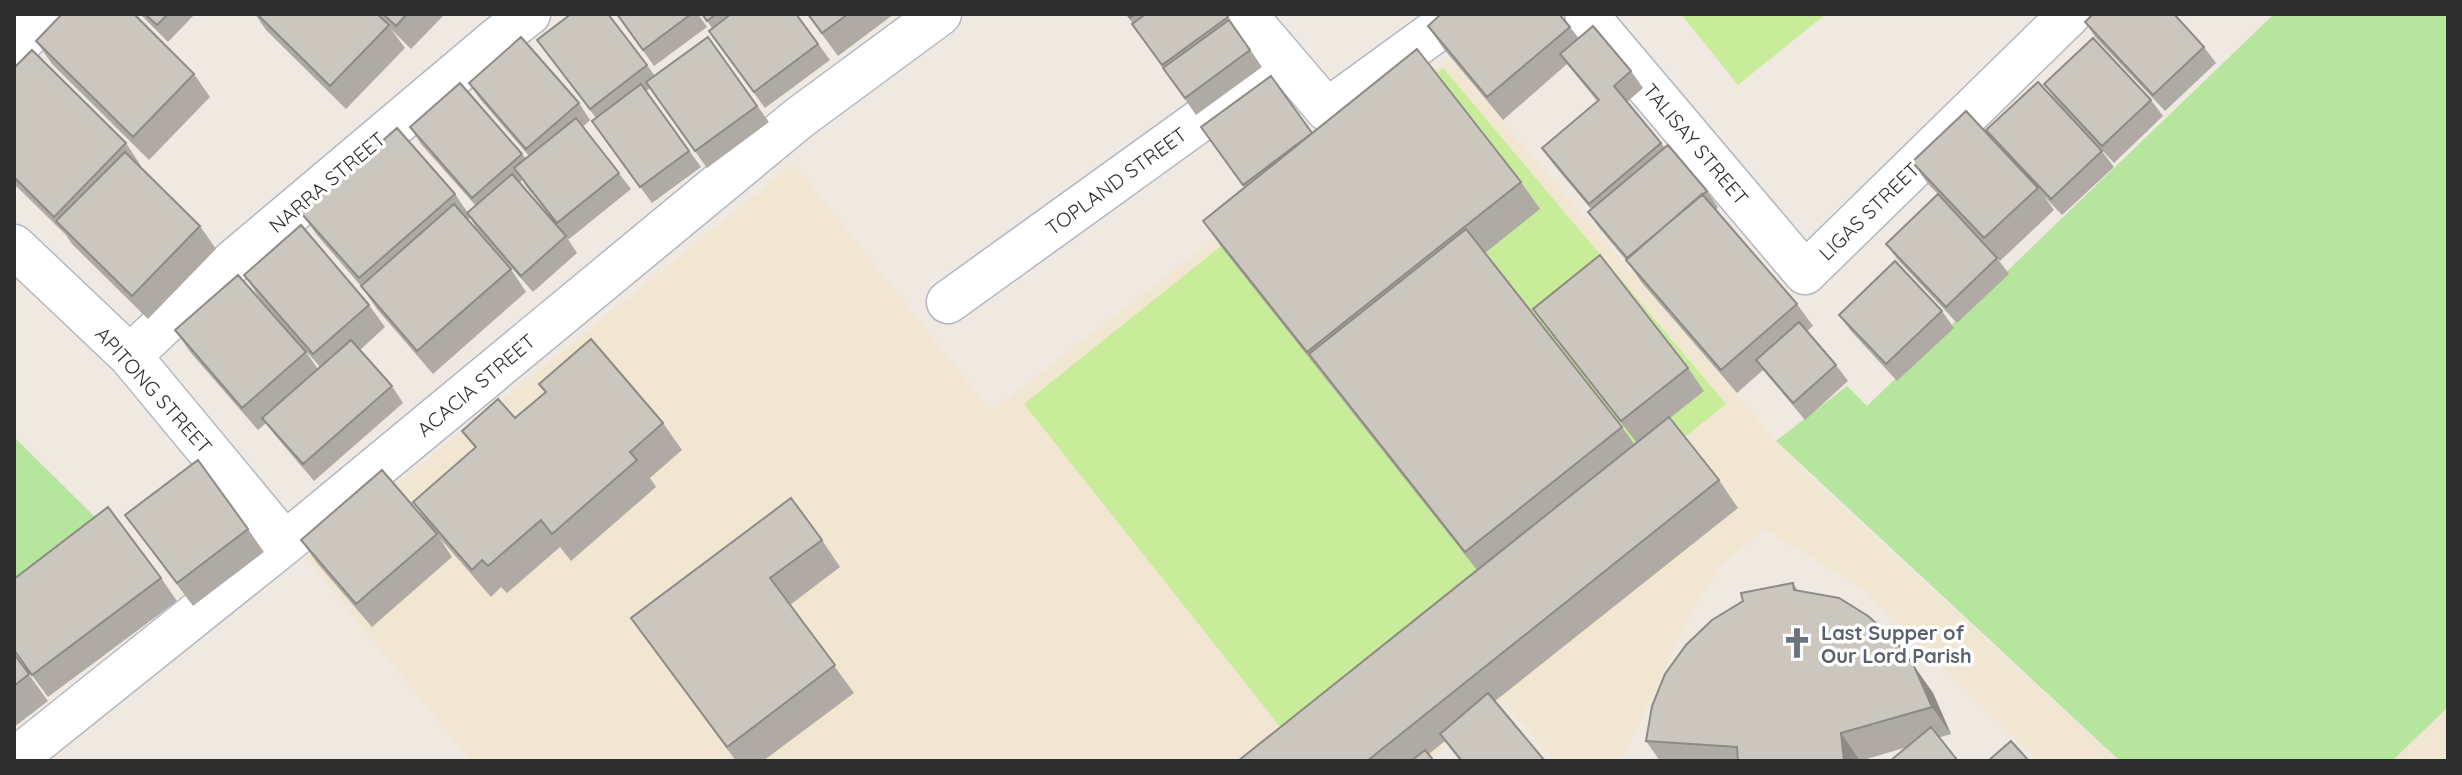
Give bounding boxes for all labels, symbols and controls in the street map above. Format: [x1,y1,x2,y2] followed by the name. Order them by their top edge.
[1638,78,1754,210] street label: TALISAY STREET
[1041,121,1191,241] street label: TOPLAND STREET
[264,126,390,238] street label: NARRA STREET
[1813,157,1925,265] street label: LIGAS STREET
[90,321,218,459] street label: APITONG STREET
[412,328,540,442] street label: ACACIA STREET
[1821,620,1972,668] place label: Last Supper of Our Lord Parish
[1780,626,1814,660] church icon: Last Supper of Our Lord Parish

